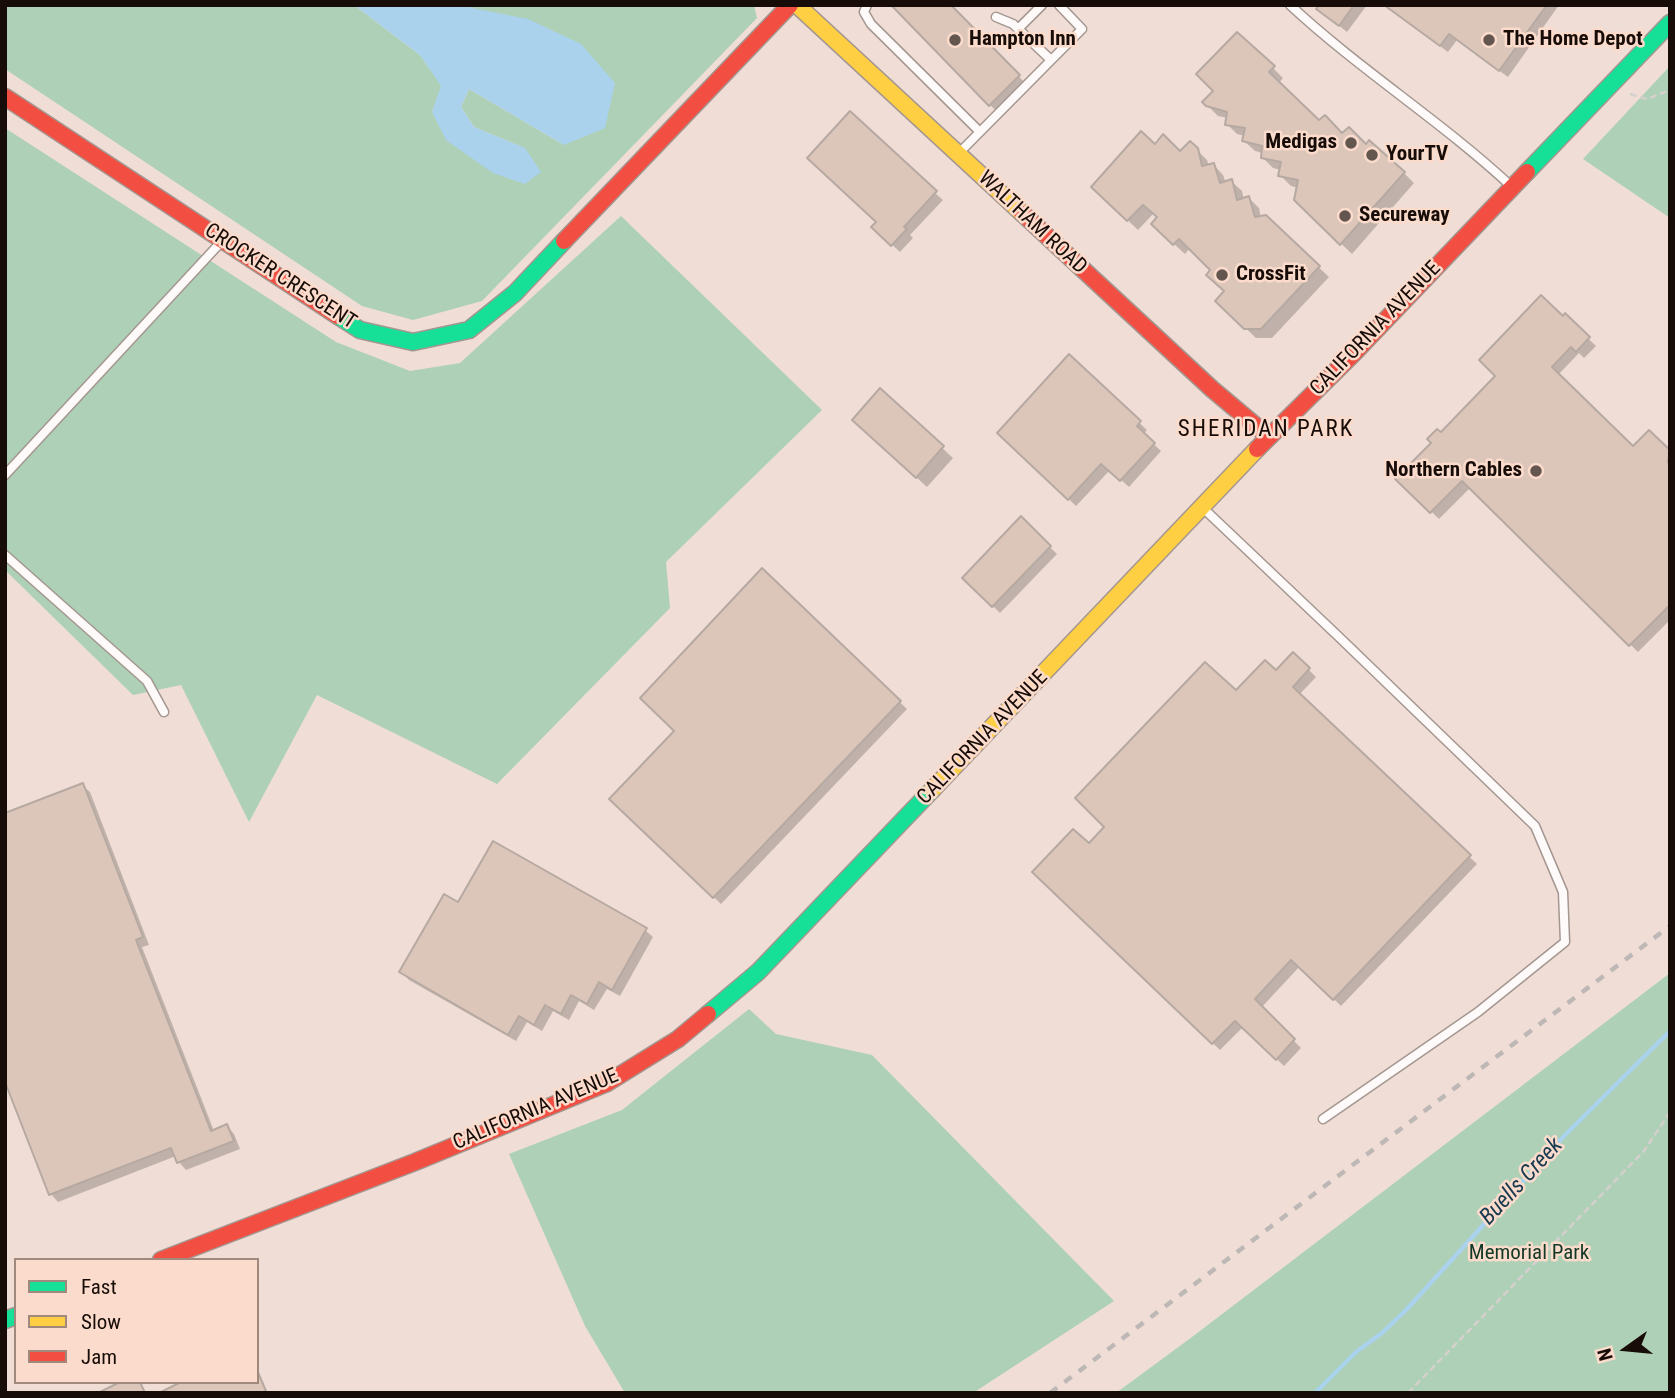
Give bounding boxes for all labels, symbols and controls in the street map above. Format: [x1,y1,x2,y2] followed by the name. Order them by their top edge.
[969,27,1076,53] place label: Hampton Inn
[1503,27,1643,53] place label: The Home Depot
[947,32,963,48] marker: Hampton Inn
[1481,32,1497,48] marker: The Home Depot
[1265,130,1337,156] place label: Medigas
[1343,135,1359,151] marker: Medigas
[1386,142,1448,168] place label: YourTV
[1364,147,1380,163] marker: YourTV
[972,166,1092,280] street label: WALTHAM ROAD
[1359,203,1450,229] place label: Secureway
[1337,208,1353,224] marker: Secureway
[199,219,361,335] street label: CROCKER CRESCENT
[1305,257,1447,401] street label: CALIFORNIA AVENUE
[1236,262,1306,288] place label: CrossFit
[1214,267,1230,283] marker: CrossFit
[1179,416,1353,444] district label: SHERIDAN PARK
[1385,458,1522,484] place label: Northern Cables
[1528,463,1544,479] marker: Northern Cables
[912,666,1054,810] street label: CALIFORNIA AVENUE
[450,1064,622,1156] street label: CALIFORNIA AVENUE
[1475,1133,1569,1231] water label: Buells Creek
[1469,1241,1589,1267] park label: Memorial Park
[14,1258,259,1384] legend
[81,1275,117,1299] text: Fast
[81,1310,121,1334] text: Slow
[1591,1314,1661,1384] north arrow
[81,1345,117,1369] text: Jam
[1593,1346,1618,1363] text: N

